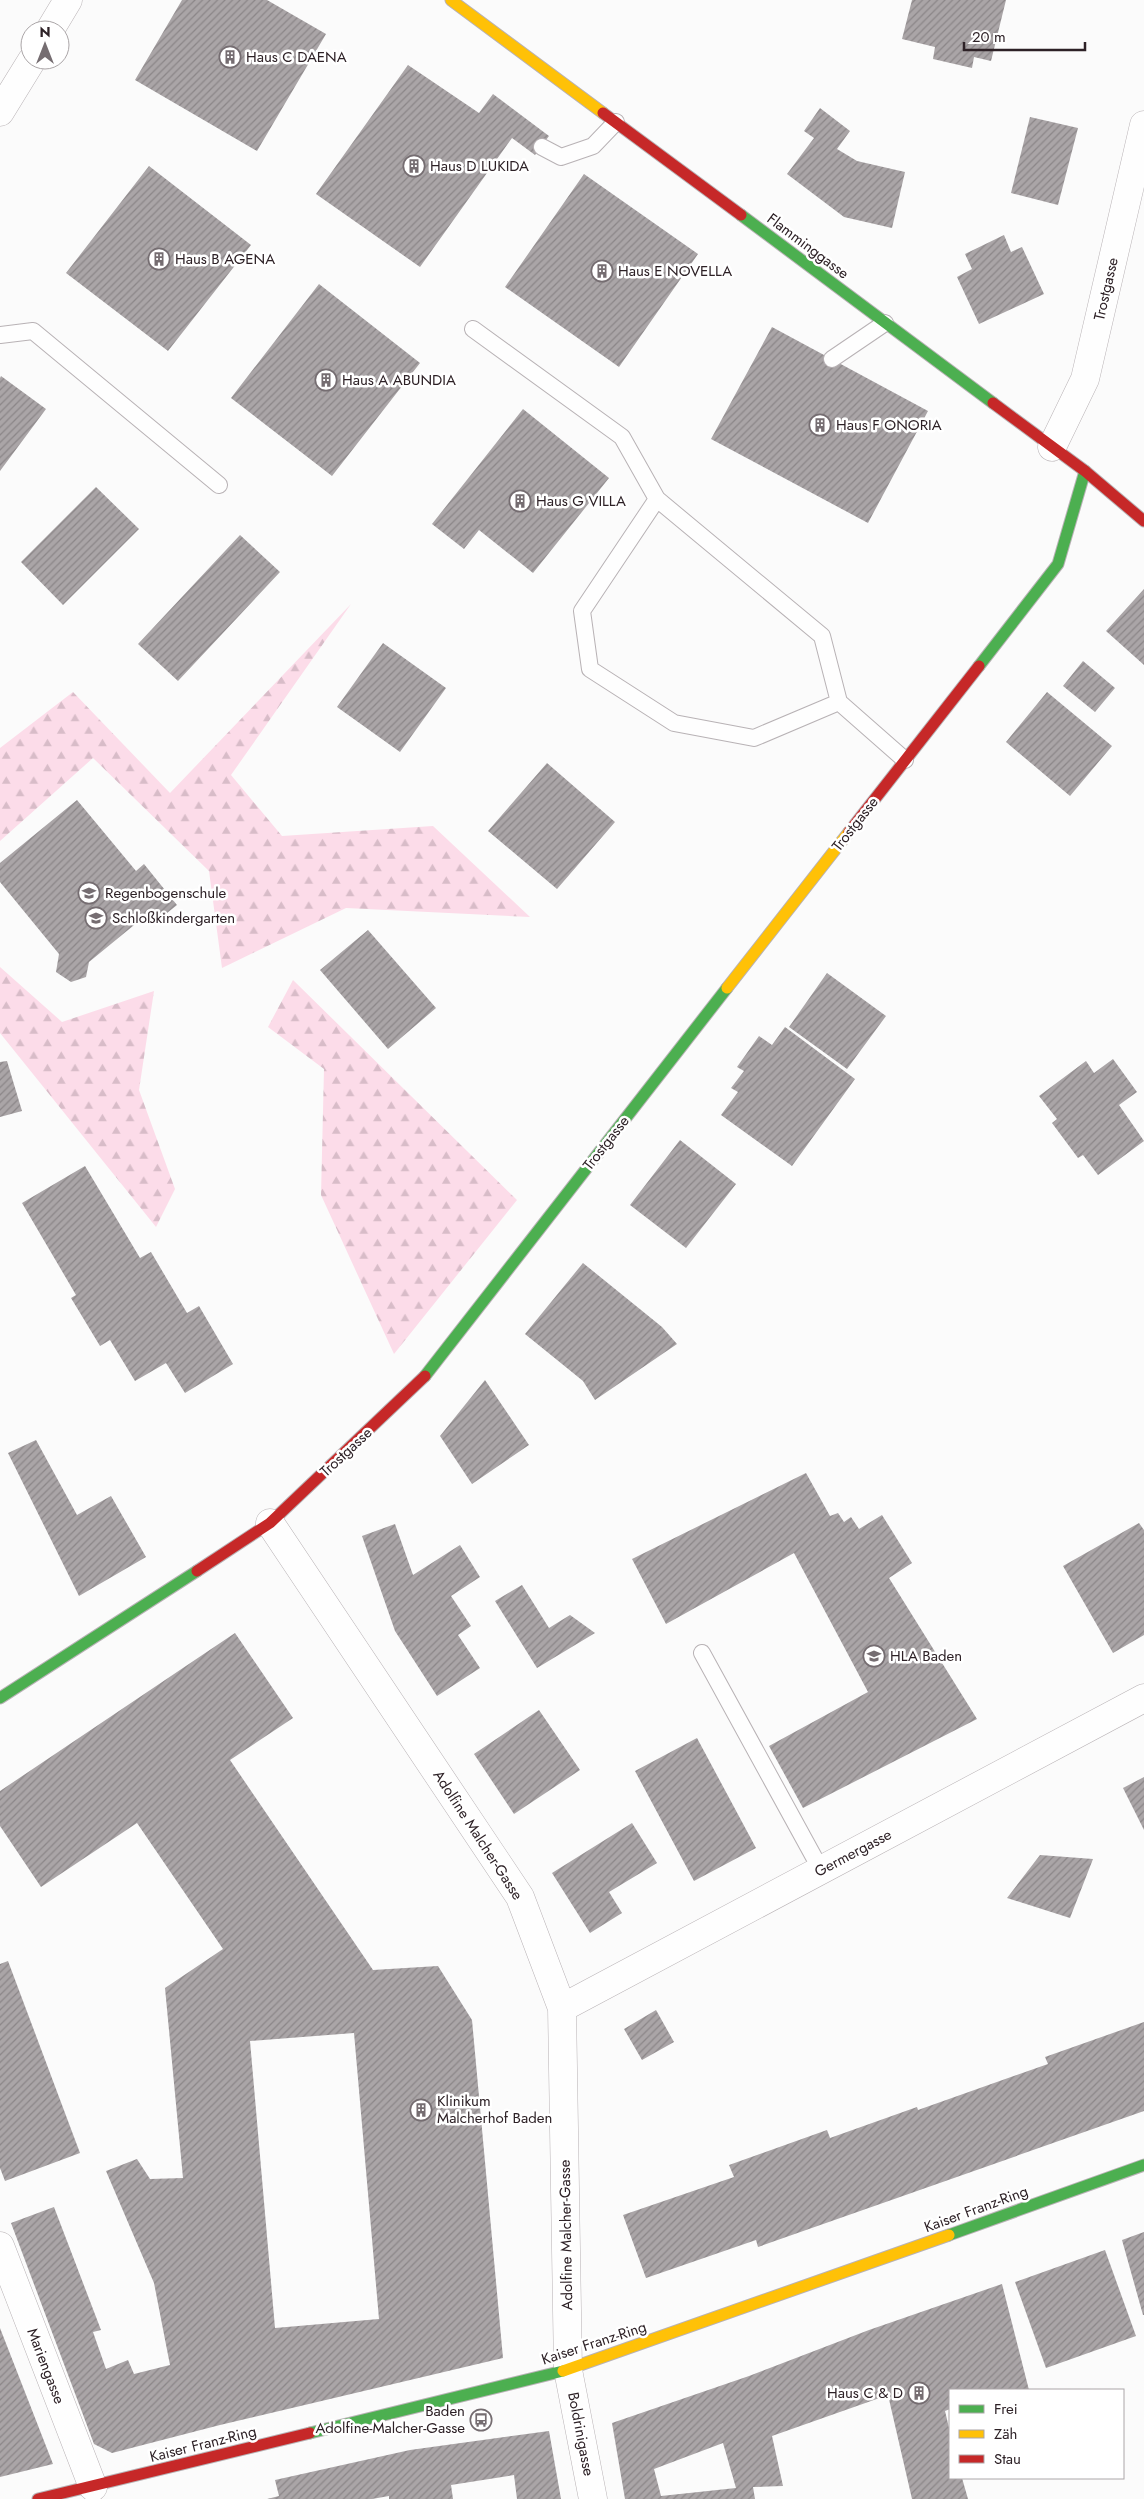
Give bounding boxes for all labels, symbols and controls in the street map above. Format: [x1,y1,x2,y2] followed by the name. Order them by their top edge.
[20,20,70,70] north arrow
[964,20,1085,52] scale bar
[39,22,51,42] text: N
[972,26,1006,48] text: 20 m
[218,45,242,69] building icon: Haus C DAENA
[246,46,347,68] place label: Haus C DAENA
[402,154,426,178] building icon: Haus D LUKIDA
[430,155,529,177] place label: Haus D LUKIDA
[762,208,854,284] street label: Flamminggasse
[147,247,171,271] building icon: Haus B AGENA
[175,248,275,270] place label: Haus B AGENA
[1088,255,1124,323] street label: Trostgasse
[590,259,614,283] building icon: Haus E NOVELLA
[618,260,732,282] place label: Haus E NOVELLA
[314,368,338,392] building icon: Haus A ABUNDIA
[342,369,456,391] place label: Haus A ABUNDIA
[808,413,832,437] building icon: Haus F ONORIA
[836,414,942,436] place label: Haus F ONORIA
[508,489,532,513] building icon: Haus G VILLA
[536,490,626,512] place label: Haus G VILLA
[827,792,884,856] street label: Trostgasse
[77,881,101,905] school or university icon: Regenbogenschule
[105,882,227,904] place label: Regenbogenschule
[84,906,108,930] school or university icon: Schloßkindergarten
[112,907,235,929] place label: Schloßkindergarten
[578,1111,635,1175] street label: Trostgasse
[315,1422,377,1482] street label: Trostgasse
[862,1644,886,1668] school or university icon: HLA Baden
[890,1645,962,1667] place label: HLA Baden
[428,1766,528,1905] street label: Adolfine Malcher-Gasse
[811,1823,896,1883] street label: Germergasse
[437,2090,552,2129] place label: Klinikum Malcherhof Baden
[409,2098,433,2122] building icon: Klinikum Malcherhof Baden
[554,2159,578,2311] street label: Adolfine Malcher-Gasse
[921,2180,1031,2238] street label: Kaiser Franz-Ring
[539,2316,649,2370] street label: Kaiser Franz-Ring
[21,2325,71,2407] street label: Mariengasse
[907,2381,931,2405] building icon: Haus C & D
[827,2382,903,2404] place label: Haus C & D
[949,2389,1124,2479] legend
[562,2390,600,2478] street label: Boldrinigasse
[994,2398,1018,2420] text: Frei
[315,2400,465,2439] place label: Baden Adolfine-Malcher-Gasse
[469,2408,493,2432] bus stop icon: Baden Adolfine-Malcher-Gasse
[147,2420,259,2468] street label: Kaiser Franz-Ring
[994,2423,1017,2445] text: Zäh
[994,2448,1021,2470] text: Stau

